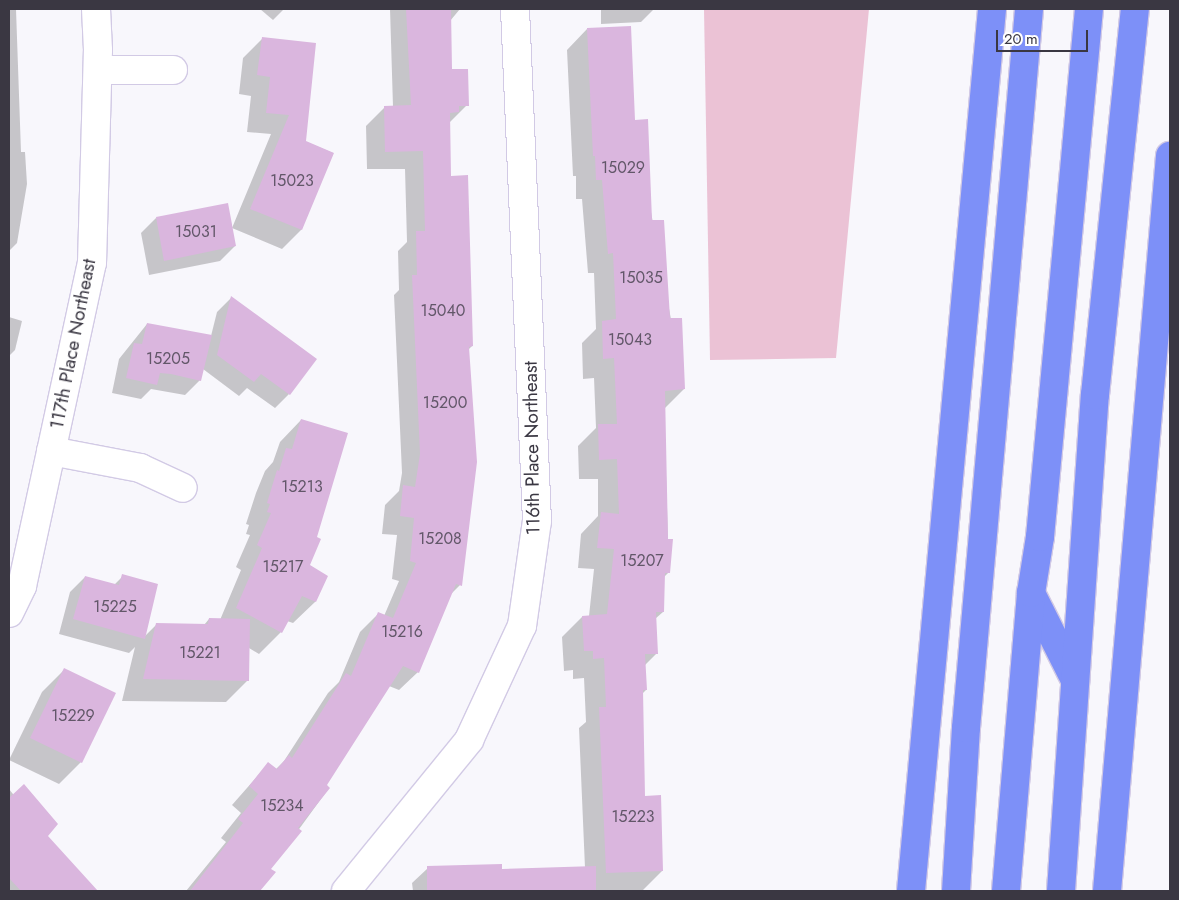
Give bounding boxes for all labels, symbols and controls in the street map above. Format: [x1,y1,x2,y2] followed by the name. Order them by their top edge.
[999,20,1092,52] scale bar
[1004,28,1038,50] text: 20 m
[601,158,645,178] house number: 15029
[270,171,314,191] house number: 15023
[175,222,217,242] house number: 15031
[45,257,101,431] street label: 117th Place Northeast
[619,268,663,288] house number: 15035
[421,301,465,321] house number: 15040
[608,330,652,350] house number: 15043
[146,349,190,369] house number: 15205
[519,361,545,535] street label: 116th Place Northeast
[423,393,467,413] house number: 15200
[281,477,323,497] house number: 15213
[418,529,462,549] house number: 15208
[620,551,664,571] house number: 15207
[263,557,303,577] house number: 15217
[93,597,137,617] house number: 15225
[381,622,423,642] house number: 15216
[179,643,221,663] house number: 15221
[51,706,95,726] house number: 15229
[260,796,304,816] house number: 15234
[611,807,655,827] house number: 15223

